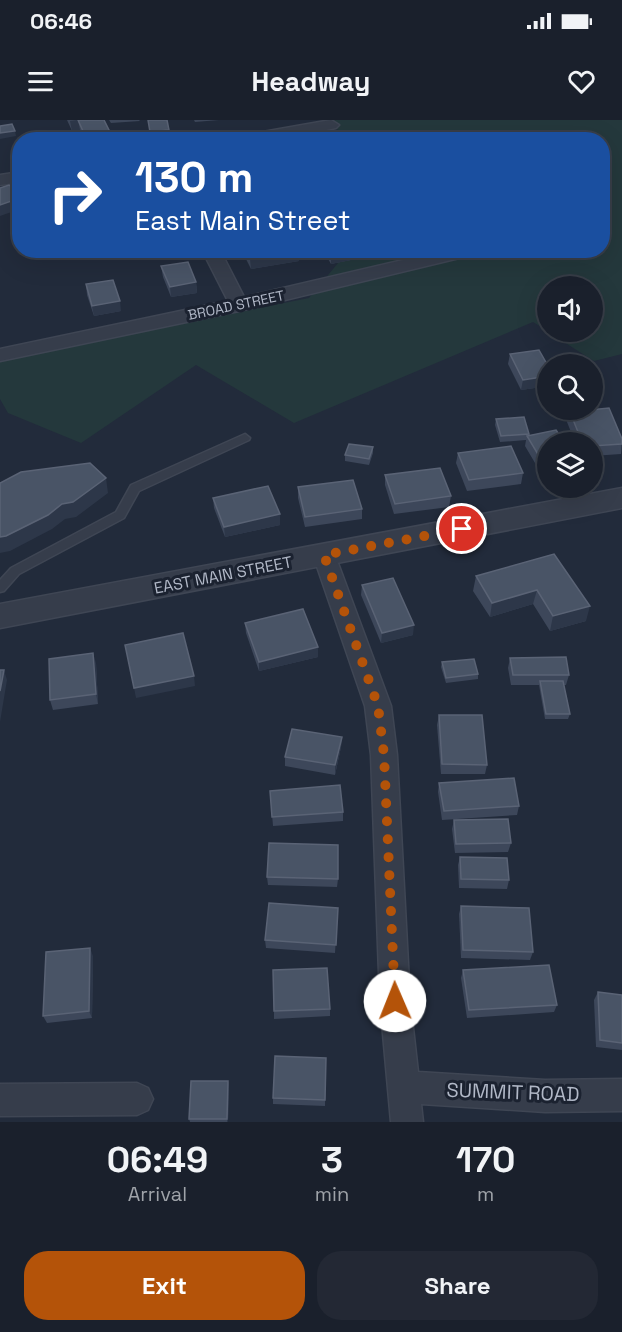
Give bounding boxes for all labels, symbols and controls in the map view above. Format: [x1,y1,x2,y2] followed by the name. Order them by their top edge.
[30,7,92,35] text: 06:46
[252,64,370,99] text: Headway
[24,65,57,98] icon: menu
[565,65,598,98] icon: heart
[135,151,253,204] text: 130 m
[36,156,114,234] icon: right
[135,203,350,238] text: East Main Street
[537,276,603,498] map controls
[537,276,603,342] button: sound
[186,286,286,324] street label: BROAD STREET
[537,354,603,420] button: search
[537,432,603,498] button: layers
[436,503,487,554] pin
[445,512,478,545] icon: arrive
[152,551,294,599] street label: EAST MAIN STREET
[363,969,427,1033] position arrow
[446,1077,580,1107] street label: SUMMIT ROAD
[107,1137,208,1183] text: 06:49
[321,1137,343,1183] text: 3
[456,1137,515,1183] text: 170
[128,1181,187,1207] text: Arrival
[315,1181,349,1207] text: min
[477,1181,494,1207] text: m
[24,1251,305,1320] button: Exit
[317,1251,598,1320] button: Share

